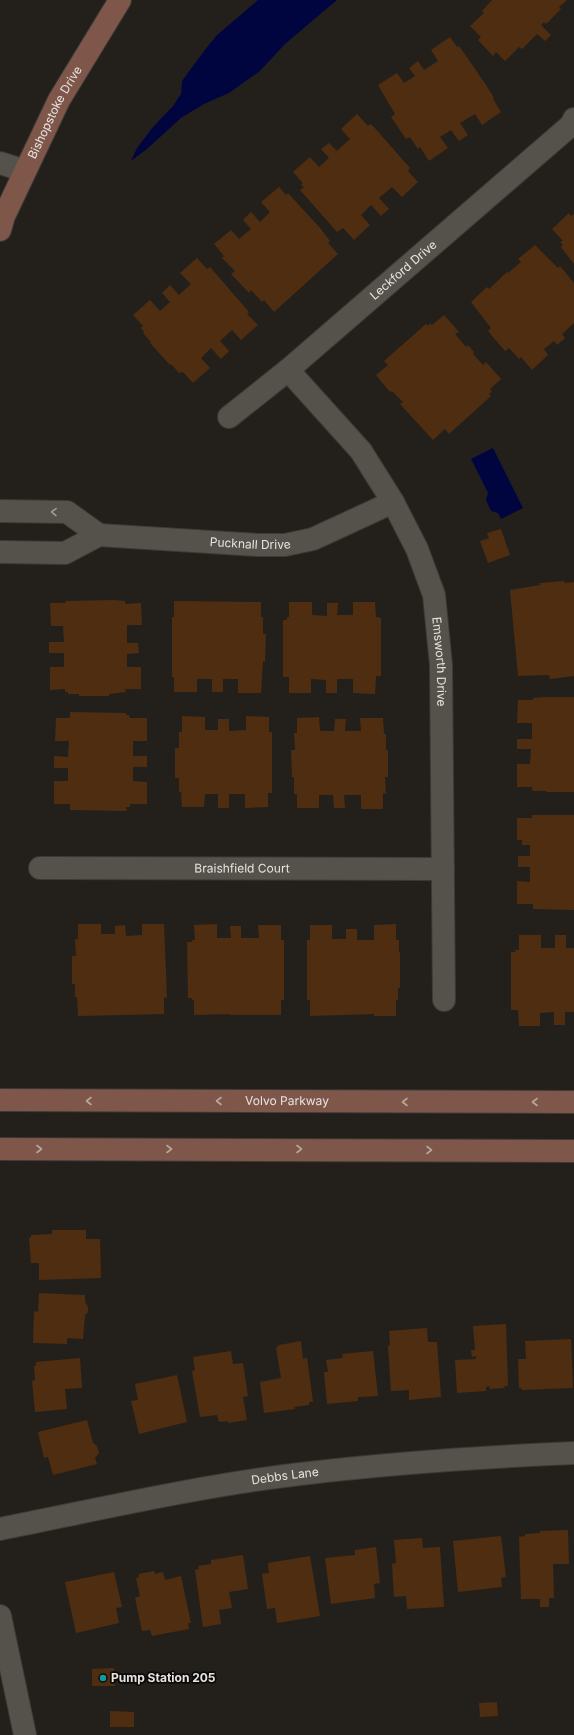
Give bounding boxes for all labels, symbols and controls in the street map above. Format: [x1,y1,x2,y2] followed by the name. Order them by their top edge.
[24,63,85,161] street label: Bishopstoke Drive
[367,237,439,303] street label: Leckford Drive
[51,508,57,516] one-way arrow
[209,534,292,552] street label: Pucknall Drive
[429,616,449,707] street label: Emsworth Drive
[194,860,290,876] street label: Braishfield Court
[245,1093,329,1108] street label: Volvo Parkway
[86,1097,92,1105] one-way arrow
[216,1097,222,1105] one-way arrow
[402,1098,408,1106] one-way arrow
[532,1098,538,1106] one-way arrow
[36,1145,42,1153] one-way arrow
[166,1145,172,1153] one-way arrow
[296,1145,302,1153] one-way arrow
[426,1146,432,1154] one-way arrow
[250,1464,319,1487] street label: Debbs Lane
[111,1670,216,1685] place label: Pump Station 205
[98,1673,108,1683] marker: Pump Station 205

